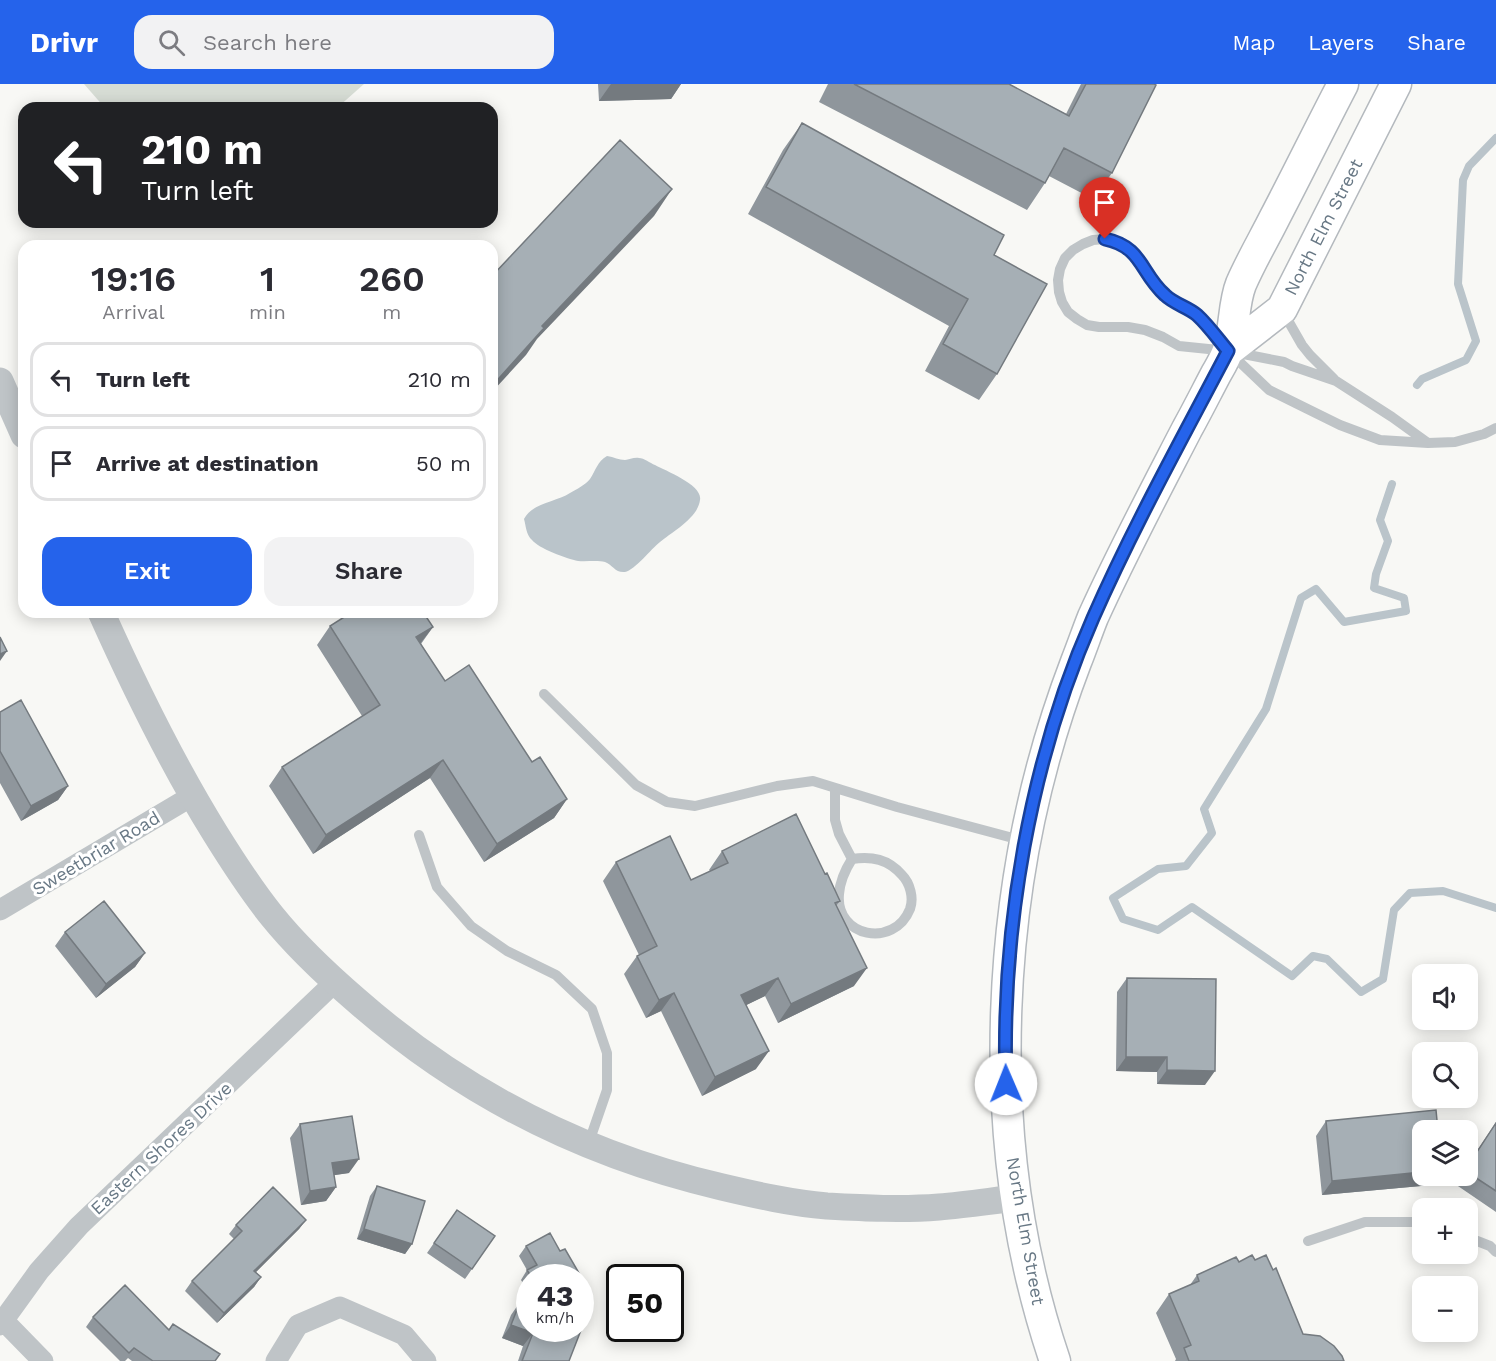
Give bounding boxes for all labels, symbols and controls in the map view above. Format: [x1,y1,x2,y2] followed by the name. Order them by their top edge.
[134,15,554,69] search box
[30,26,98,59] text: Drivr
[155,26,188,59] icon: search
[203,30,332,55] text: Search here
[1232,30,1275,55] text: Map
[1308,30,1374,55] text: Layers
[1407,30,1466,55] text: Share
[141,125,263,174] text: 210 m
[42,126,120,204] icon: left
[1280,155,1367,299] street label: North Elm Street
[141,175,253,207] text: Turn left
[1079,177,1130,239] pin
[1088,186,1121,219] icon: arrive
[91,258,176,300] text: 19:16
[260,258,275,300] text: 1
[359,258,425,300] text: 260
[102,300,165,324] text: Arrival
[249,300,286,324] text: min
[382,300,401,324] text: m
[45,363,78,396] icon: left
[96,367,190,392] text: Turn left
[407,367,471,392] text: 210 m
[45,447,78,480] icon: arrive
[96,451,319,476] text: Arrive at destination
[416,451,471,476] text: 50 m
[42,537,252,606] button: Exit
[264,537,474,606] button: Share
[28,807,164,899] street label: Sweetbriar Road
[1412,964,1478,1342] map controls
[1412,964,1478,1030] button: sound
[1412,1042,1478,1108] button: search
[974,1052,1038,1116] position arrow
[86,1077,236,1219] street label: Eastern Shores Drive
[1412,1120,1478,1186] button: layers
[1003,1155,1049,1307] street label: North Elm Street
[1412,1198,1478,1264] button: +
[606,1264,684,1342] speed limit sign: 50
[1412,1276,1478,1342] button: −
[536,1278,574,1313] text: 43
[536,1309,574,1327] text: km/h

